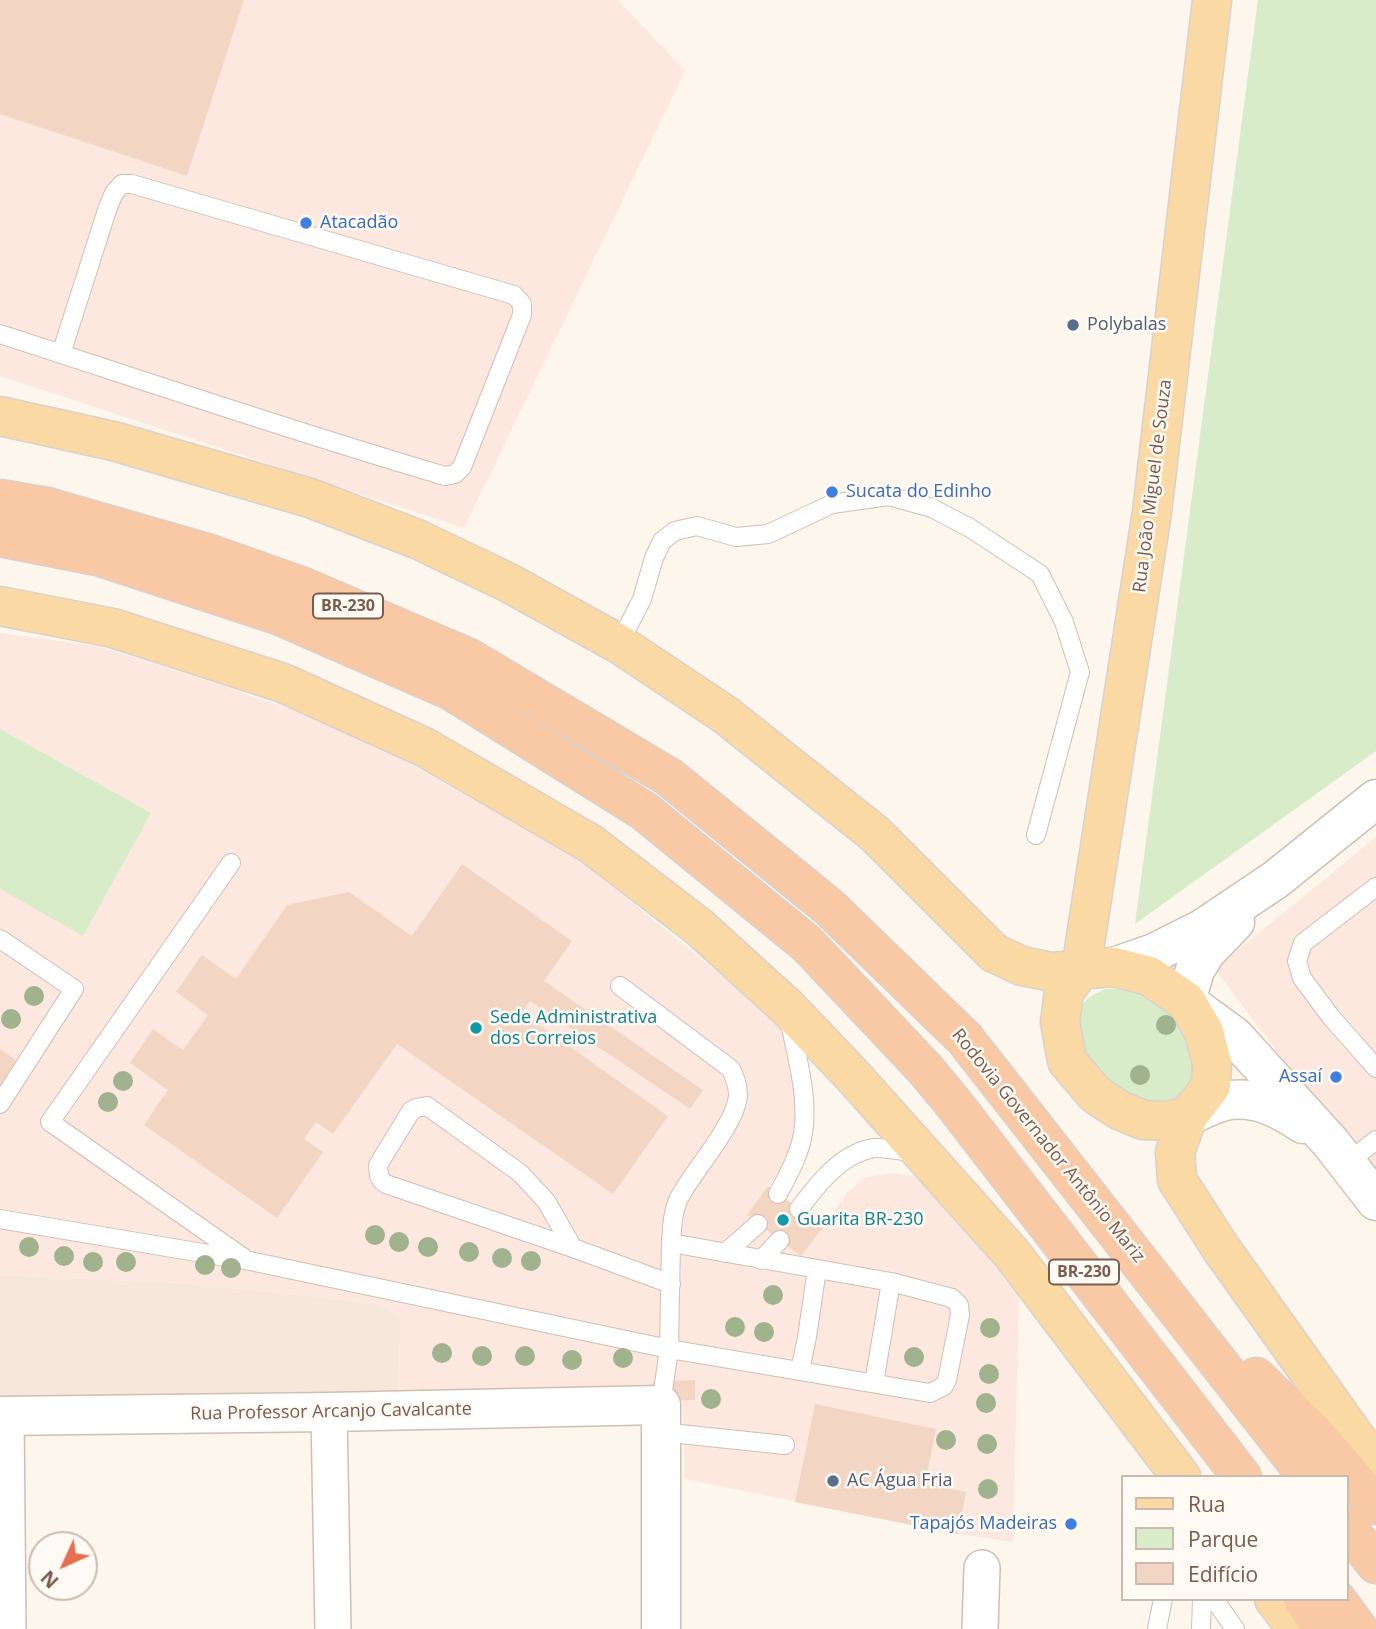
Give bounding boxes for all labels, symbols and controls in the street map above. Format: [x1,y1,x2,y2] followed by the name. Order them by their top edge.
[320,212,398,234] place label: Atacadão
[298,215,314,231] marker: Atacadão
[1087,314,1166,336] place label: Polybalas
[1065,317,1081,333] marker: Polybalas
[1129,378,1177,594] street label: Rua João Miguel de Souza
[846,481,992,503] place label: Sucata do Edinho
[824,484,840,500] marker: Sucata do Edinho
[313,594,383,618] road number: BR-230
[490,1007,657,1050] place label: Sede Administrativa dos Correios
[468,1020,484,1036] marker: Sede Administrativa dos Correios
[947,1025,1149,1267] street label: Rodovia Governador Antônio Mariz
[1279,1066,1322,1088] place label: Assaí
[1328,1069,1344,1085] marker: Assaí
[797,1209,924,1231] place label: Guarita BR-230
[775,1212,791,1228] marker: Guarita BR-230
[1049,1260,1119,1284] road number: BR-230
[190,1399,472,1425] street label: Rua Professor Arcanjo Cavalcante
[847,1470,952,1492] place label: AC Água Fria
[825,1473,841,1489] marker: AC Água Fria
[1120,1475,1348,1601] legend
[1188,1490,1226,1518] text: Rua
[910,1513,1057,1535] place label: Tapajós Madeiras
[1063,1516,1079,1532] marker: Tapajós Madeiras
[1188,1525,1258,1553] text: Parque
[28,1531,98,1601] north arrow
[1188,1560,1258,1588] text: Edifício
[35,1565,64,1594] text: N

